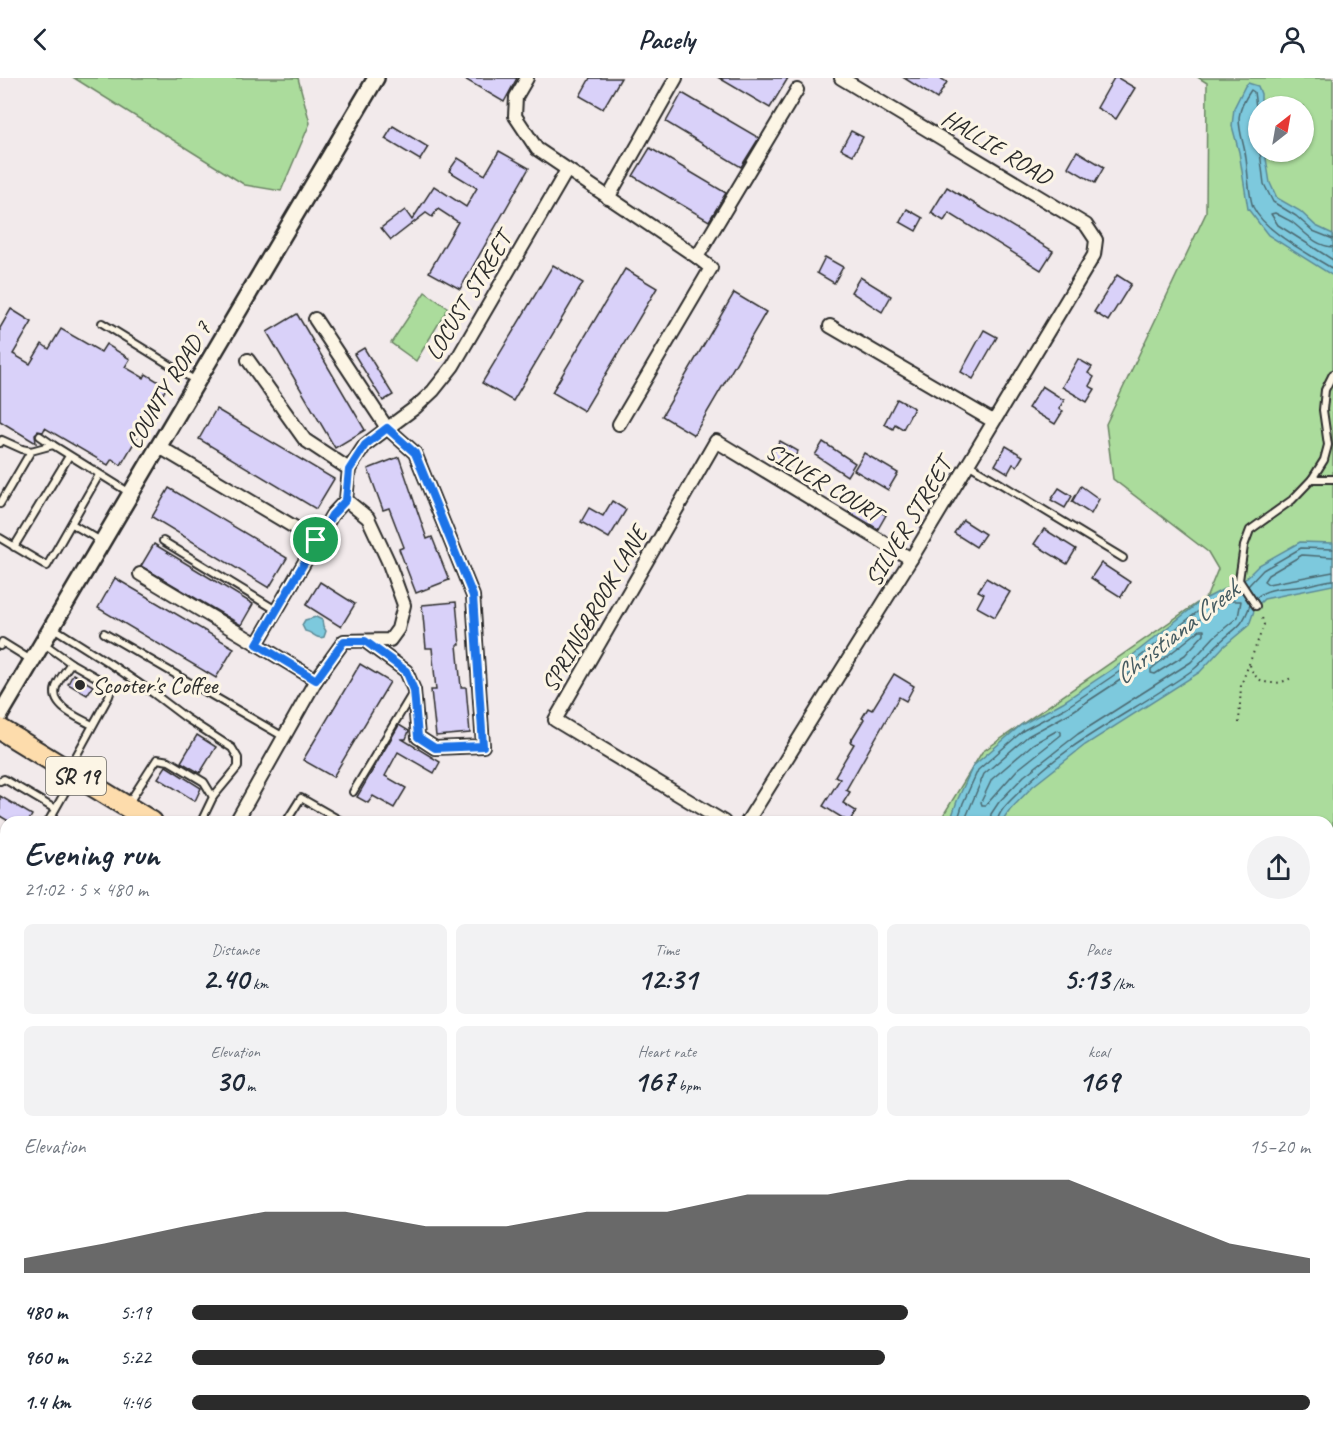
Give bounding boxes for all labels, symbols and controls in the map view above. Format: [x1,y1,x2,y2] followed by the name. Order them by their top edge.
[638,22,695,56] text: Pacely
[24,23,57,56] icon: back
[1276,23,1309,56] icon: person
[1248,96,1314,162] north arrow
[1248,96,1314,162] map controls
[937,102,1059,193] street label: HALLIE ROAD
[418,221,521,365] street label: LOCUST STREET
[118,315,218,454] street label: COUNTY ROAD 7
[760,436,892,531] street label: SILVER COURT
[858,447,961,592] street label: SILVER STREET
[290,514,341,565] pin
[534,518,655,697] street label: SPRINGBROOK LANE
[299,523,332,556] icon: arrive
[1107,571,1249,691] water label: Christiana Creek
[92,670,219,700] place label: Scooter's Coffee
[73,678,87,692] marker: Scooter's Coffee
[46,757,106,795] road number: SR 19
[24,833,159,875] text: Evening run
[1247,836,1310,899] button: share
[24,877,148,902] text: 21:02 · 5 × 480 m
[211,940,259,960] text: Distance
[655,940,679,960] text: Time
[1086,940,1111,960] text: Pace
[202,960,249,998] text: 2.40
[637,960,697,998] text: 12:31
[1063,960,1109,998] text: 5:13
[249,974,268,994] text: km
[1109,974,1134,994] text: /km
[211,1042,260,1062] text: Elevation
[638,1042,696,1062] text: Heart rate
[1088,1042,1109,1062] text: kcal
[215,1062,242,1100] text: 30
[634,1062,675,1100] text: 167
[1078,1062,1119,1100] text: 169
[242,1076,255,1096] text: m
[675,1076,700,1096] text: bpm
[24,1134,86,1159] text: Elevation
[1249,1134,1310,1159] text: 15–20 m
[24,1300,67,1325] text: 480 m
[120,1300,151,1325] text: 5:19
[24,1345,67,1370] text: 960 m
[120,1345,151,1370] text: 5:22
[24,1390,71,1415] text: 1.4 km
[120,1390,151,1415] text: 4:46

